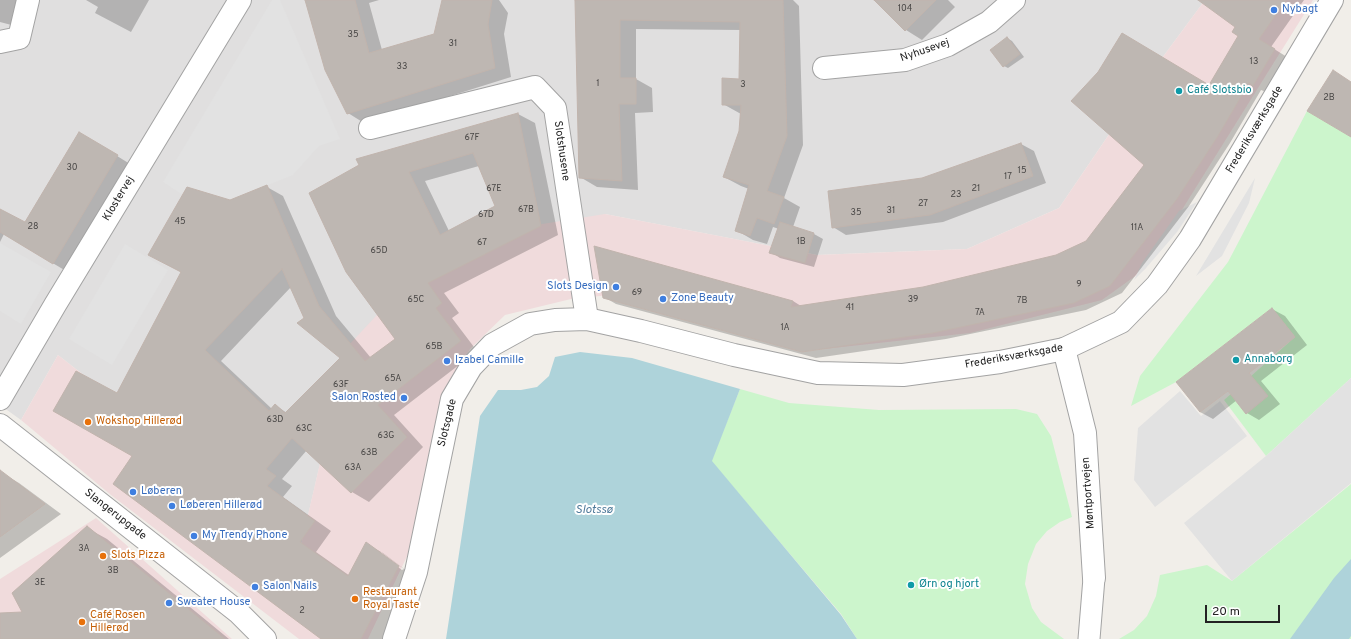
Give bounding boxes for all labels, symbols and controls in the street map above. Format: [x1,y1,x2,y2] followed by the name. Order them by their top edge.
[1282,3,1318,17] place label: Nybagt
[898,4,912,14] house number: 104
[1269,5,1279,15] marker: Nybagt
[347,30,359,40] house number: 35
[899,36,951,66] street label: Nyhusevej
[449,39,457,49] house number: 31
[1250,57,1258,67] house number: 13
[397,62,407,72] house number: 33
[596,79,600,89] house number: 1
[740,80,746,90] house number: 3
[1187,84,1252,98] place label: Café Slotsbio
[1224,84,1286,176] street label: Frederiksværksgade
[1174,86,1184,96] marker: Café Slotsbio
[1323,93,1335,103] house number: 2B
[550,120,572,182] street label: Slotshusene
[465,133,479,143] house number: 67F
[66,163,78,173] house number: 30
[1018,166,1026,176] house number: 15
[1004,172,1012,182] house number: 17
[100,174,138,224] street label: Klostervej
[486,184,502,194] house number: 67E
[972,184,980,194] house number: 21
[951,190,961,200] house number: 23
[918,199,928,209] house number: 27
[518,205,534,215] house number: 67B
[887,206,895,216] house number: 31
[850,208,862,218] house number: 35
[478,210,494,220] house number: 67D
[174,217,186,227] house number: 45
[27,222,39,232] house number: 28
[1131,223,1143,233] house number: 11A
[796,237,806,247] house number: 1B
[477,238,487,248] house number: 67
[370,246,388,256] house number: 65D
[547,280,608,294] place label: Slots Design
[1076,280,1082,290] house number: 9
[611,282,621,292] marker: Slots Design
[632,288,642,298] house number: 69
[671,292,734,306] place label: Zone Beauty
[658,294,668,304] marker: Zone Beauty
[408,295,424,305] house number: 65C
[908,295,918,305] house number: 39
[1017,296,1027,306] house number: 7B
[846,303,854,313] house number: 41
[975,308,985,318] house number: 7A
[780,323,790,333] house number: 1A
[426,342,442,352] house number: 65B
[964,342,1064,372] street label: Frederiksværksgade
[1244,353,1292,367] place label: Annaborg
[455,354,524,368] place label: Izabel Camille
[1231,355,1241,365] marker: Annaborg
[442,356,452,366] marker: Izabel Camille
[385,374,401,384] house number: 65A
[333,380,349,390] house number: 63F
[331,391,396,405] place label: Salon Rosted
[399,393,409,403] marker: Salon Rosted
[436,398,460,448] street label: Slotsgade
[96,415,182,429] place label: Wokshop Hillerød
[267,415,283,425] house number: 63D
[83,417,93,427] marker: Wokshop Hillerød
[296,424,312,434] house number: 63C
[378,431,394,441] house number: 63G
[361,448,377,458] house number: 63B
[1080,457,1098,529] street label: Møntportvejen
[345,463,361,473] house number: 63A
[141,485,182,499] place label: Løberen
[81,487,149,543] street label: Slangerupgade
[128,487,138,497] marker: Løberen
[180,499,262,513] place label: Løberen Hillerød
[167,501,177,511] marker: Løberen Hillerød
[575,504,613,518] water label: Slotssø
[202,529,287,543] place label: My Trendy Phone
[189,531,199,541] marker: My Trendy Phone
[78,544,90,554] house number: 3A
[111,549,165,563] place label: Slots Pizza
[98,551,108,561] marker: Slots Pizza
[107,566,119,576] house number: 3B
[35,578,45,588] house number: 3E
[919,578,979,592] place label: Ørn og hjort
[263,580,317,594] place label: Salon Nails
[906,580,916,590] marker: Ørn og hjort
[250,582,260,592] marker: Salon Nails
[363,586,419,612] place label: Restaurant Royal Taste
[350,594,360,604] marker: Restaurant Royal Taste
[177,596,250,610] place label: Sweater House
[1207,597,1282,623] scale bar
[164,598,174,608] marker: Sweater House
[1212,604,1240,620] text: 20 m
[299,606,305,616] house number: 2
[90,609,145,635] place label: Café Rosen Hillerød
[77,617,87,627] marker: Café Rosen Hillerød

